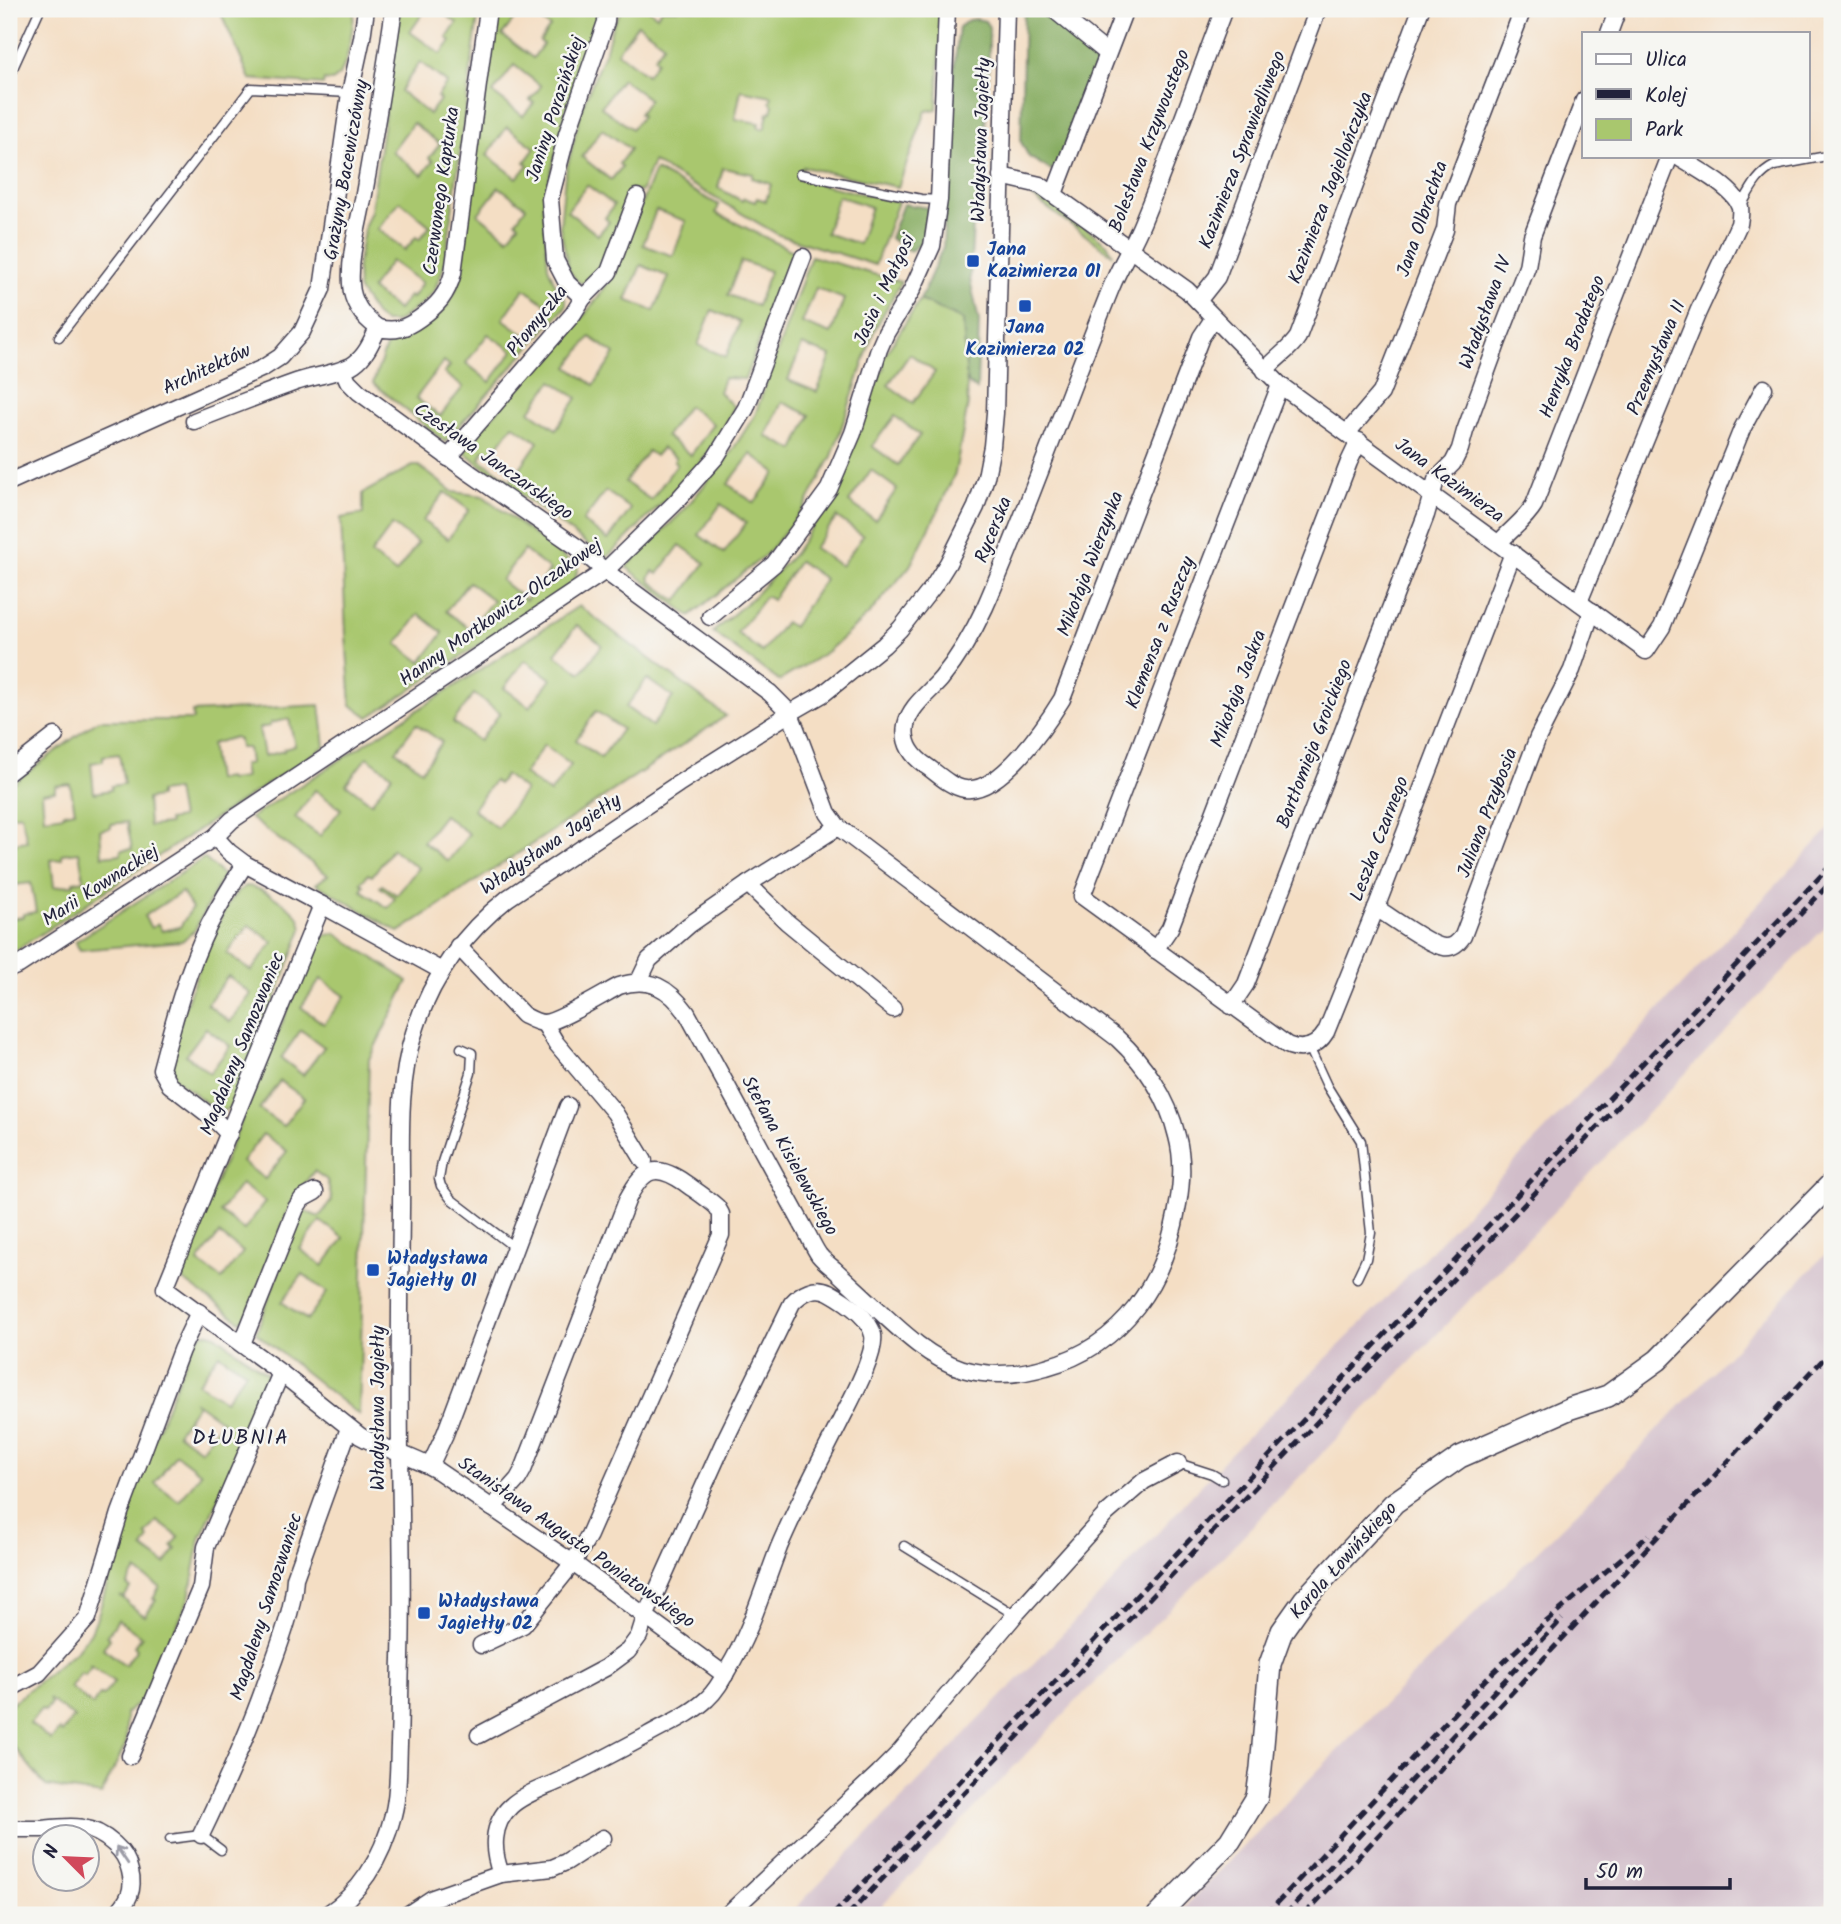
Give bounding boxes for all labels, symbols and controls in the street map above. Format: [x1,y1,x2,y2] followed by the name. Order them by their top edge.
[518,31,594,186] street label: Janiny Porazińskiej
[1582,32,1810,158] legend
[1645,44,1687,77] text: Ulica
[1101,45,1199,237] street label: Bolesława Krzywoustego
[1191,46,1295,254] street label: Kazimierza Sprawiedliwego
[964,56,1000,223] street label: Władysława Jagiełły
[316,76,378,263] street label: Grażyny Bacewiczówny
[1645,80,1688,113] text: Kolej
[1280,87,1382,289] street label: Kazimierza Jagiellończyka
[415,105,469,277] street label: Czerwonego Kapturka
[1645,114,1683,147] text: Park
[1389,157,1457,281] street label: Jana Olbrachta
[846,228,925,351] street label: Jasia i Małgosi
[987,235,1101,287] place label: Jana Kazimierza 01
[1452,251,1521,374] street label: Władysława IV
[965,253,981,269] marker: Jana Kazimierza 01
[1532,271,1614,423] street label: Henryka Brodatego
[500,279,576,363] street label: Płomyczka
[1619,296,1695,420] street label: Przemysława II
[1017,298,1033,314] marker: Jana Kazimierza 02
[966,313,1084,365] place label: Jana Kazimierza 02
[158,336,256,404] street label: Architektów
[407,395,579,529] street label: Czesława Janczarskiego
[1388,431,1510,531] street label: Jana Kazimierza
[1049,487,1133,641] street label: Mikołaja Wierzynka
[967,492,1021,568] street label: Rycerska
[393,531,610,695] street label: Hanny Mortkowicz-Olczakowej
[1118,551,1204,714] street label: Klemensa z Ruszczy
[1203,626,1275,752] street label: Mikołaja Jaskra
[1269,655,1361,833] street label: Bartłomieja Groickiego
[1449,744,1527,882] street label: Juliana Przybosia
[1342,772,1418,906] street label: Leszka Czarnego
[474,786,629,904] street label: Władysława Jagiełły
[37,836,166,935] street label: Marii Kownackiej
[192,948,294,1140] street label: Magdaleny Samozwaniec
[732,1070,846,1242] street label: Stefana Kisielewskiego
[387,1244,488,1296] place label: Władysława Jagiełły 01
[365,1262,381,1278] marker: Władysława Jagiełły 01
[364,1325,394,1490] street label: Władysława Jagiełły
[192,1422,290,1455] district label: DŁUBNIA
[451,1449,701,1637] street label: Stanisława Augusta Poniatowskiego
[1283,1495,1405,1627] street label: Karola Łowińskiego
[223,1509,311,1705] street label: Magdaleny Samozwaniec
[438,1587,539,1639] place label: Władysława Jagiełły 02
[416,1605,432,1621] marker: Władysława Jagiełły 02
[32,1822,102,1892] north arrow
[36,1840,68,1863] text: N
[115,1846,129,1865] one-way arrow
[1586,1847,1729,1891] scale bar
[1596,1856,1643,1889] text: 50 m

